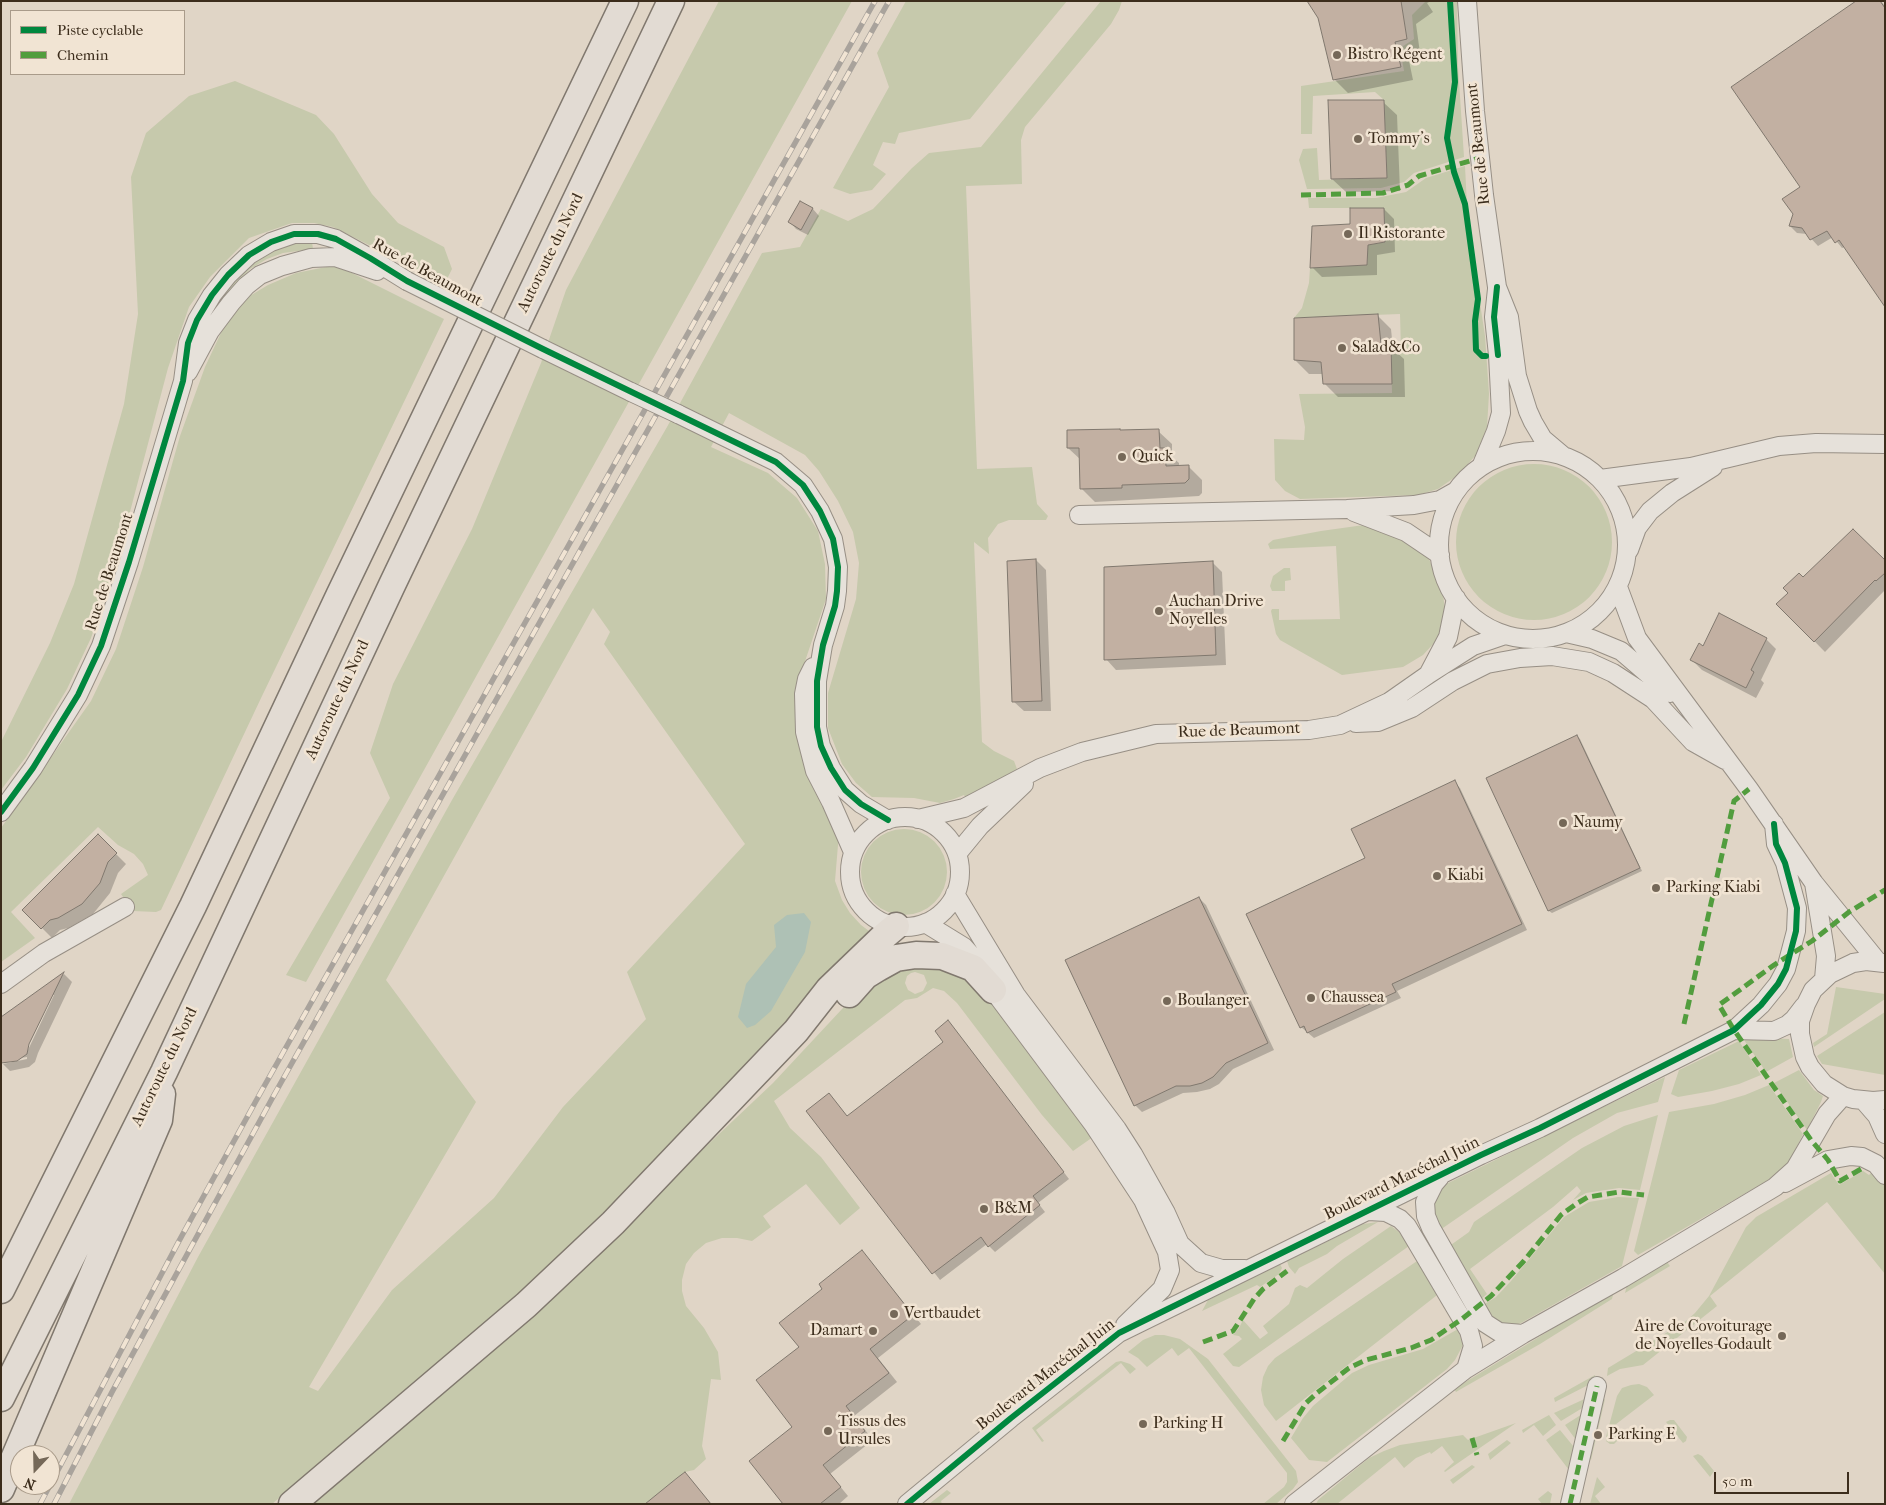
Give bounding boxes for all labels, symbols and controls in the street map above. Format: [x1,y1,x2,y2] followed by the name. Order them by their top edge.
[10,10,185,75] legend
[57,21,143,39] text: Piste cyclable
[1347,45,1443,65] place label: Bistro Régent
[57,46,108,64] text: Chemin
[1331,49,1343,61] marker: Bistro Régent
[1463,82,1495,206] street label: Rue de Beaumont
[1368,129,1430,149] place label: Tommy's
[1352,133,1364,145] marker: Tommy's
[514,190,588,316] street label: Autoroute du Nord
[1358,224,1445,244] place label: Il Ristorante
[1342,228,1354,240] marker: Il Ristorante
[369,235,485,311] street label: Rue de Beaumont
[1352,338,1420,358] place label: Salad&Co
[1336,342,1348,354] marker: Salad&Co
[1132,447,1173,467] place label: Quick
[1116,451,1128,463] marker: Quick
[82,511,138,633] street label: Rue de Beaumont
[1169,592,1263,630] place label: Auchan Drive Noyelles
[1153,605,1165,617] marker: Auchan Drive Noyelles
[302,637,374,763] street label: Autoroute du Nord
[1177,719,1301,743] street label: Rue de Beaumont
[1573,813,1623,833] place label: Naumy
[1557,817,1569,829] marker: Naumy
[1447,866,1484,886] place label: Kiabi
[1431,870,1443,882] marker: Kiabi
[1666,878,1761,898] place label: Parking Kiabi
[1650,882,1662,894] marker: Parking Kiabi
[1321,988,1384,1008] place label: Chaussea
[1177,991,1249,1011] place label: Boulanger
[1305,992,1317,1004] marker: Chaussea
[1161,995,1173,1007] marker: Boulanger
[128,1004,202,1130] street label: Autoroute du Nord
[1321,1133,1483,1225] street label: Boulevard Maréchal Juin
[994,1199,1032,1219] place label: B&M
[978,1203,990,1215] marker: B&M
[904,1304,981,1324] place label: Vertbaudet
[888,1308,900,1320] marker: Vertbaudet
[973,1315,1119,1435] street label: Boulevard Maréchal Juin
[1634,1317,1772,1355] place label: Aire de Covoiturage de Noyelles-Godault
[810,1321,863,1341] place label: Damart
[867,1325,879,1337] marker: Damart
[1776,1330,1788,1342] marker: Aire de Covoiturage de Noyelles-Godault
[838,1412,906,1450] place label: Tissus des Ursules
[1153,1414,1223,1434] place label: Parking H
[1137,1418,1149,1430] marker: Parking H
[822,1425,834,1437] marker: Tissus des Ursules
[1608,1425,1676,1445] place label: Parking E
[1592,1429,1604,1441] marker: Parking E
[10,1445,60,1495] north arrow
[1716,1462,1851,1494] scale bar
[1722,1472,1752,1490] text: 50 m
[22,1474,38,1493] text: N

